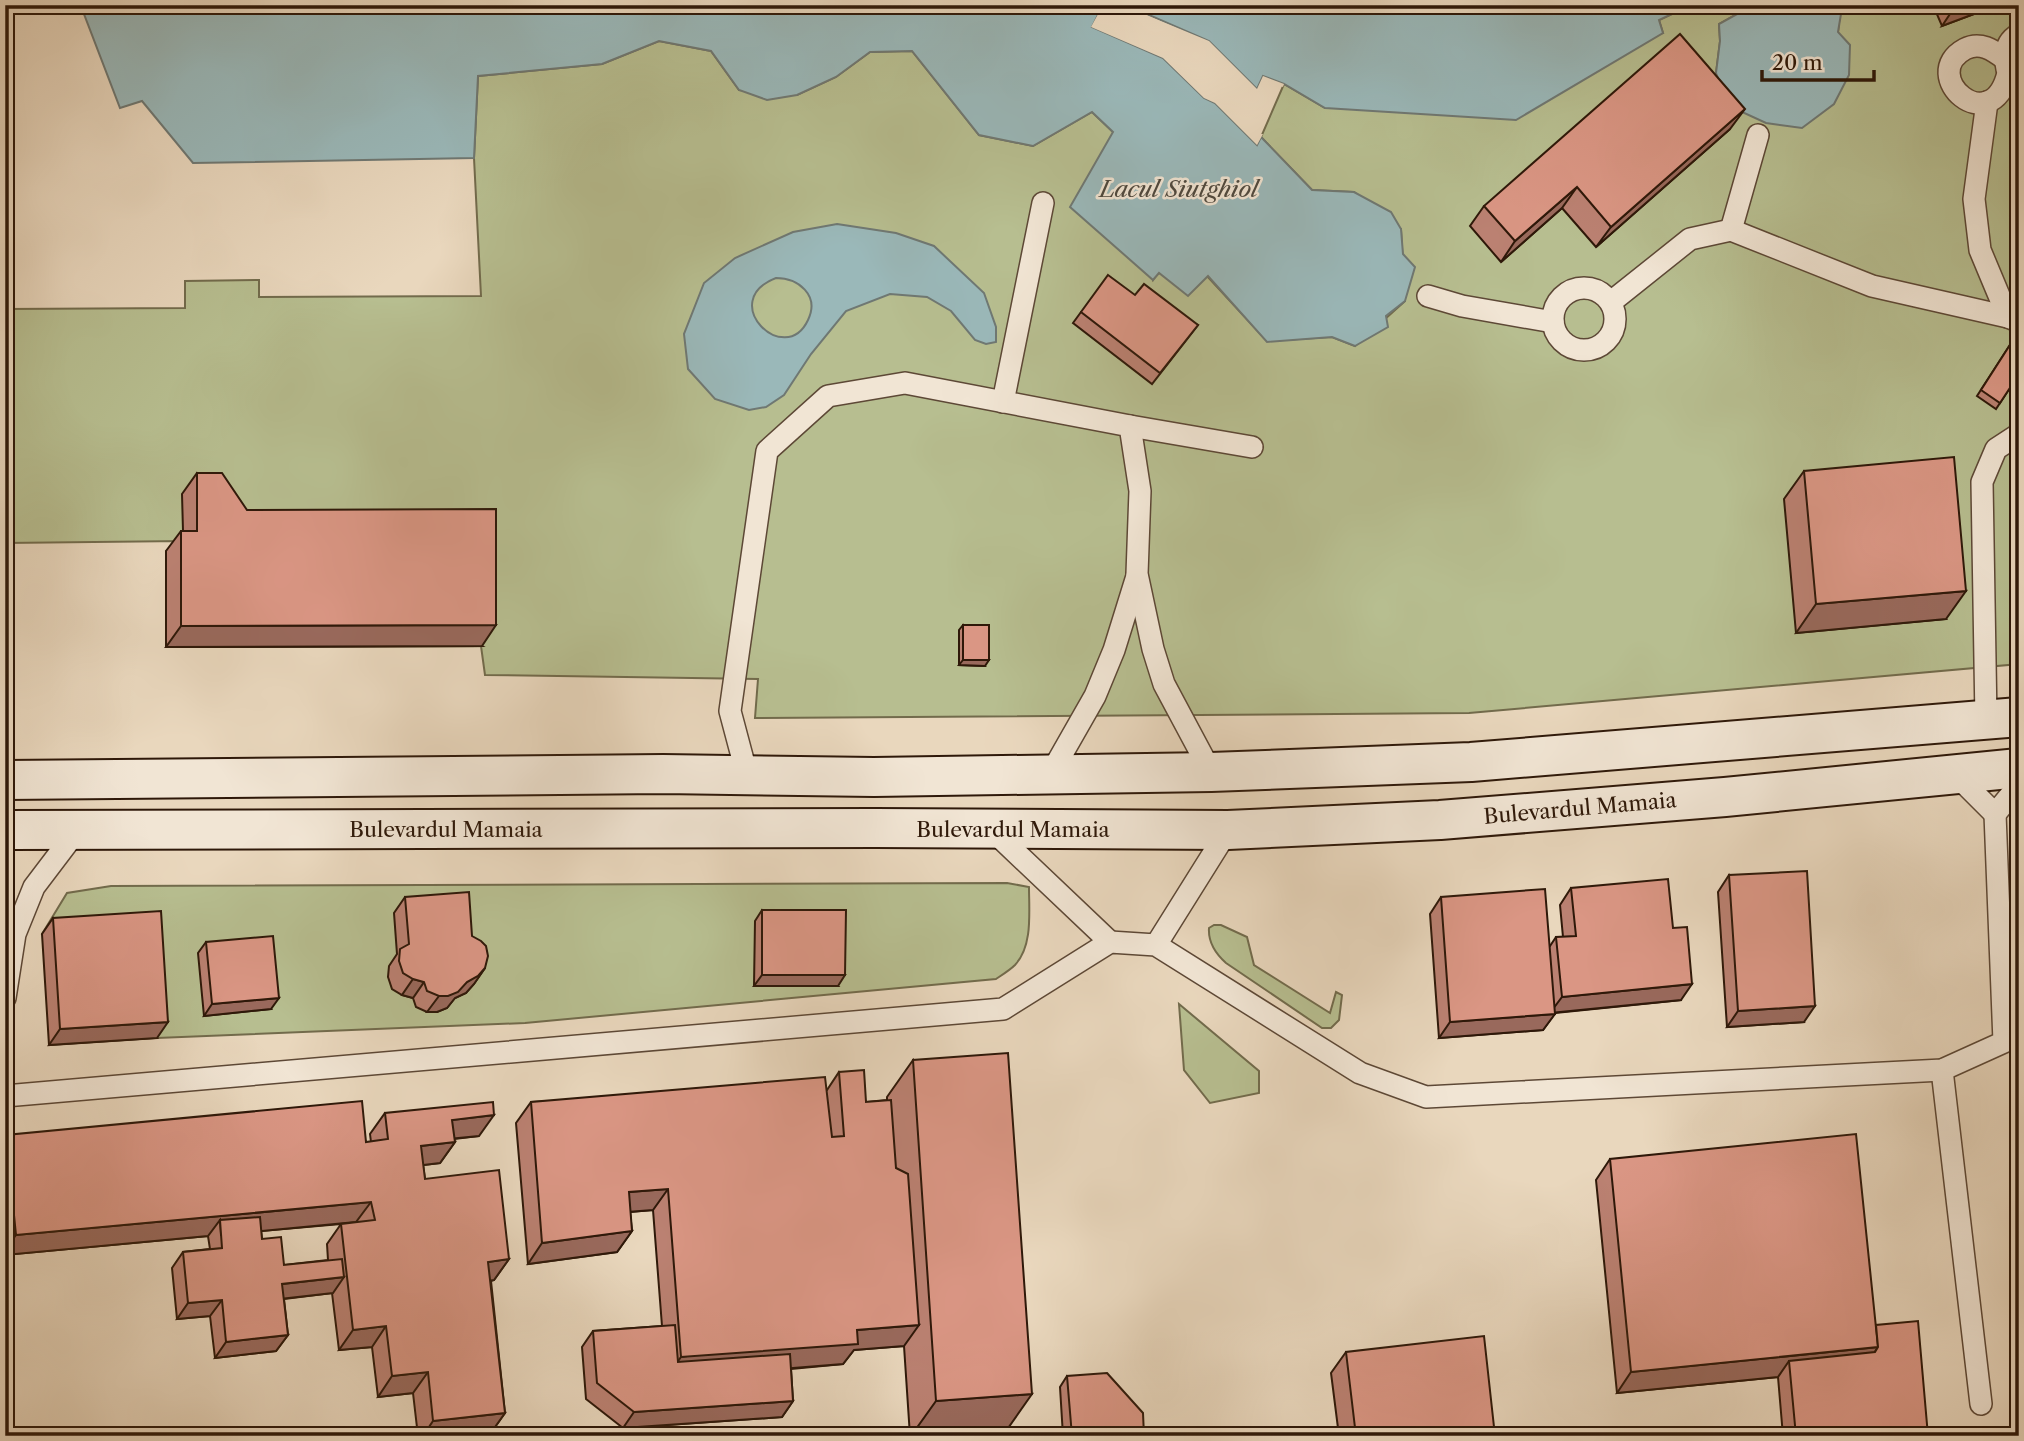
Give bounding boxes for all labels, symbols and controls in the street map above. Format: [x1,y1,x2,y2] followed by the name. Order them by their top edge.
[1762,38,1874,82] scale bar
[1772,50,1823,75] text: 20 m
[1097,175,1261,203] water label: Lacul Siutghiol
[1483,787,1678,829] street label: Bulevardul Mamaia
[349,817,544,842] street label: Bulevardul Mamaia
[916,817,1111,842] street label: Bulevardul Mamaia

